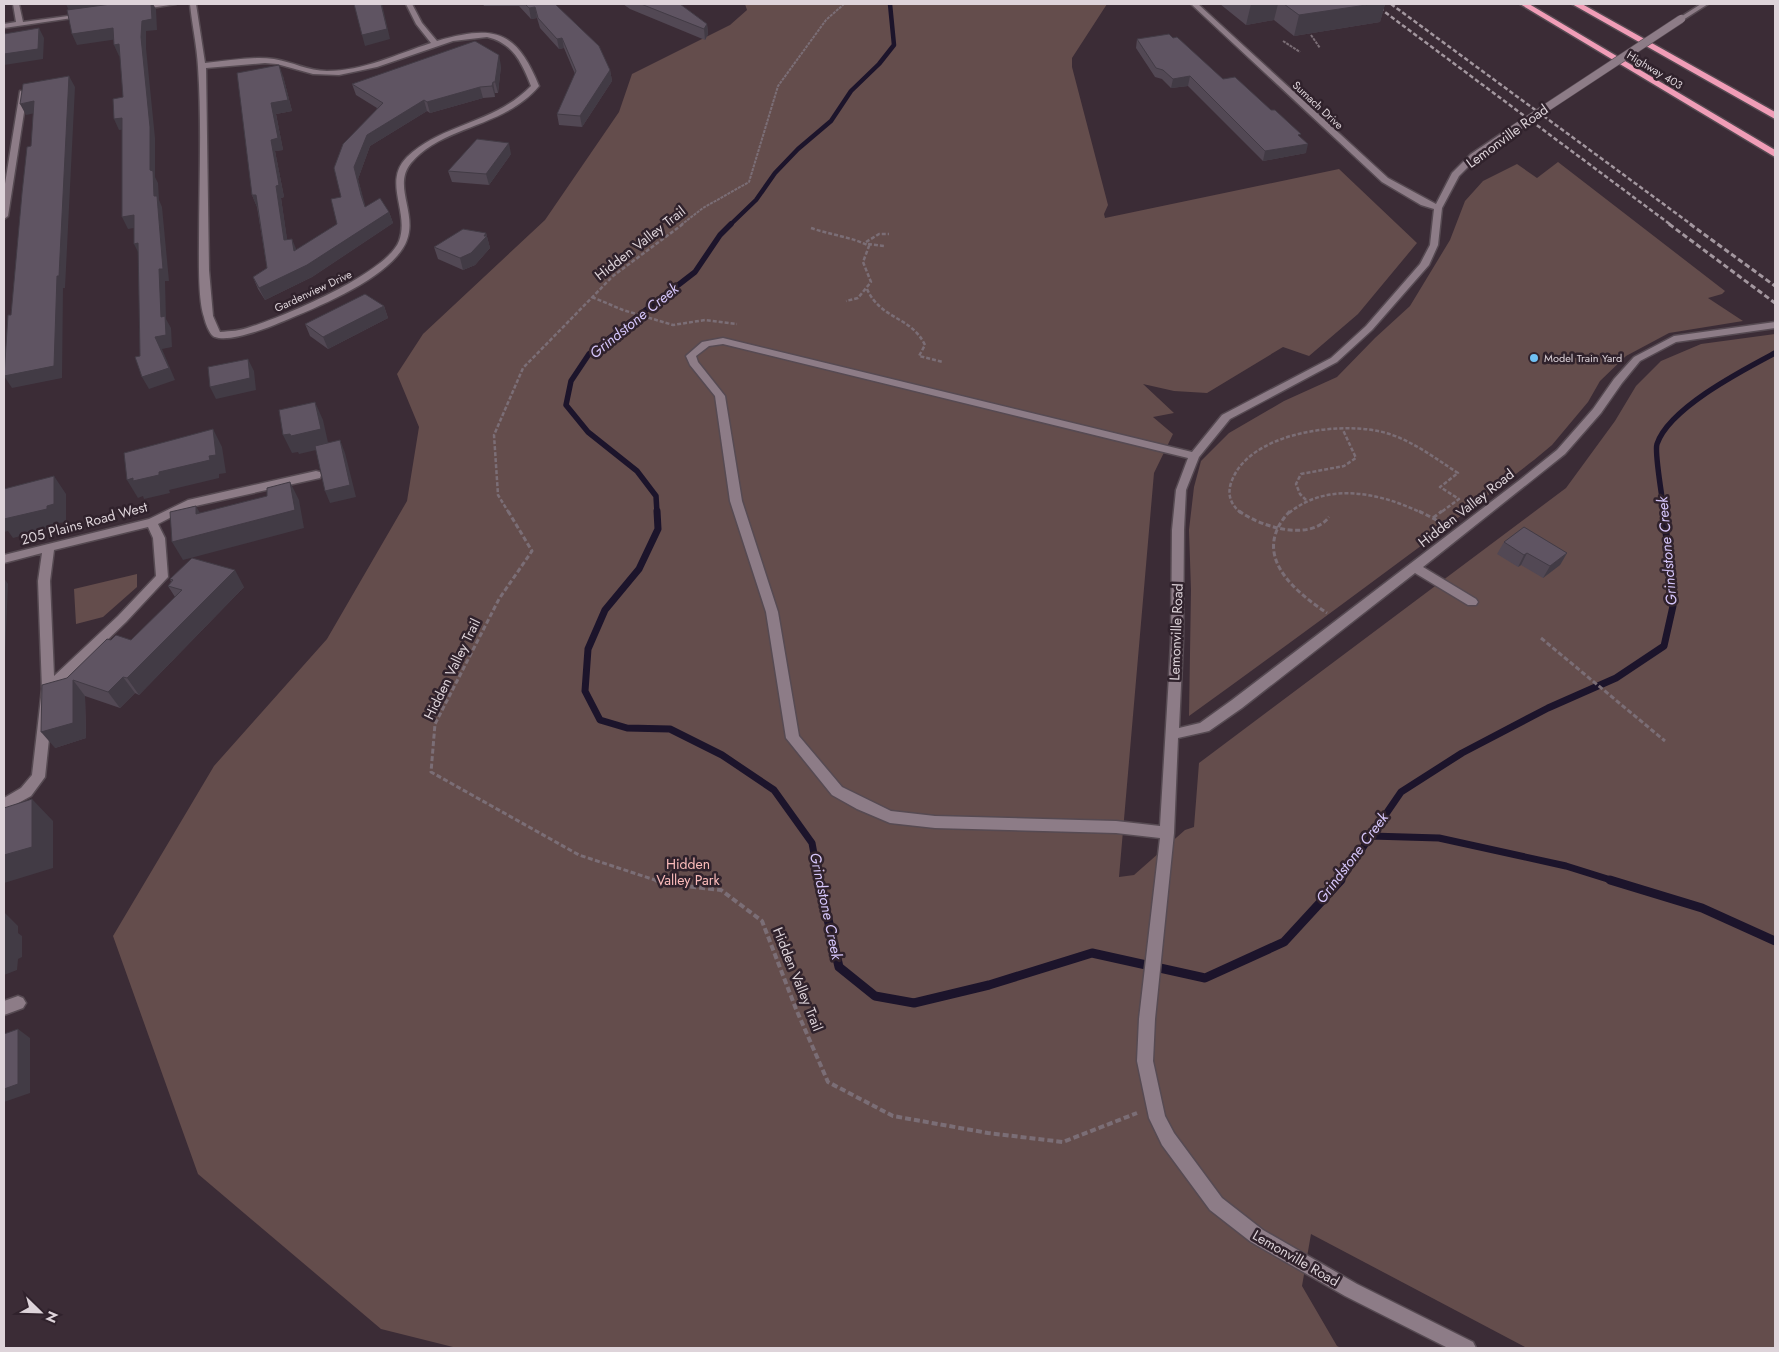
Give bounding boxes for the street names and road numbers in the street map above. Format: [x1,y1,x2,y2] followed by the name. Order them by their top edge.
[1624,47,1686,93] street label: Highway 403
[1289,77,1347,133] street label: Sumach Drive
[1462,99,1552,173] street label: Lemonville Road
[590,201,690,285] street label: Hidden Valley Trail
[272,266,355,316] street label: Gardenview Drive
[1414,464,1518,552] street label: Hidden Valley Road
[18,496,150,550] street label: 205 Plains Road West
[1164,583,1188,681] street label: Lemonville Road
[419,615,485,723] street label: Hidden Valley Trail
[768,924,828,1034] street label: Hidden Valley Trail
[1249,1225,1343,1291] street label: Lemonville Road

